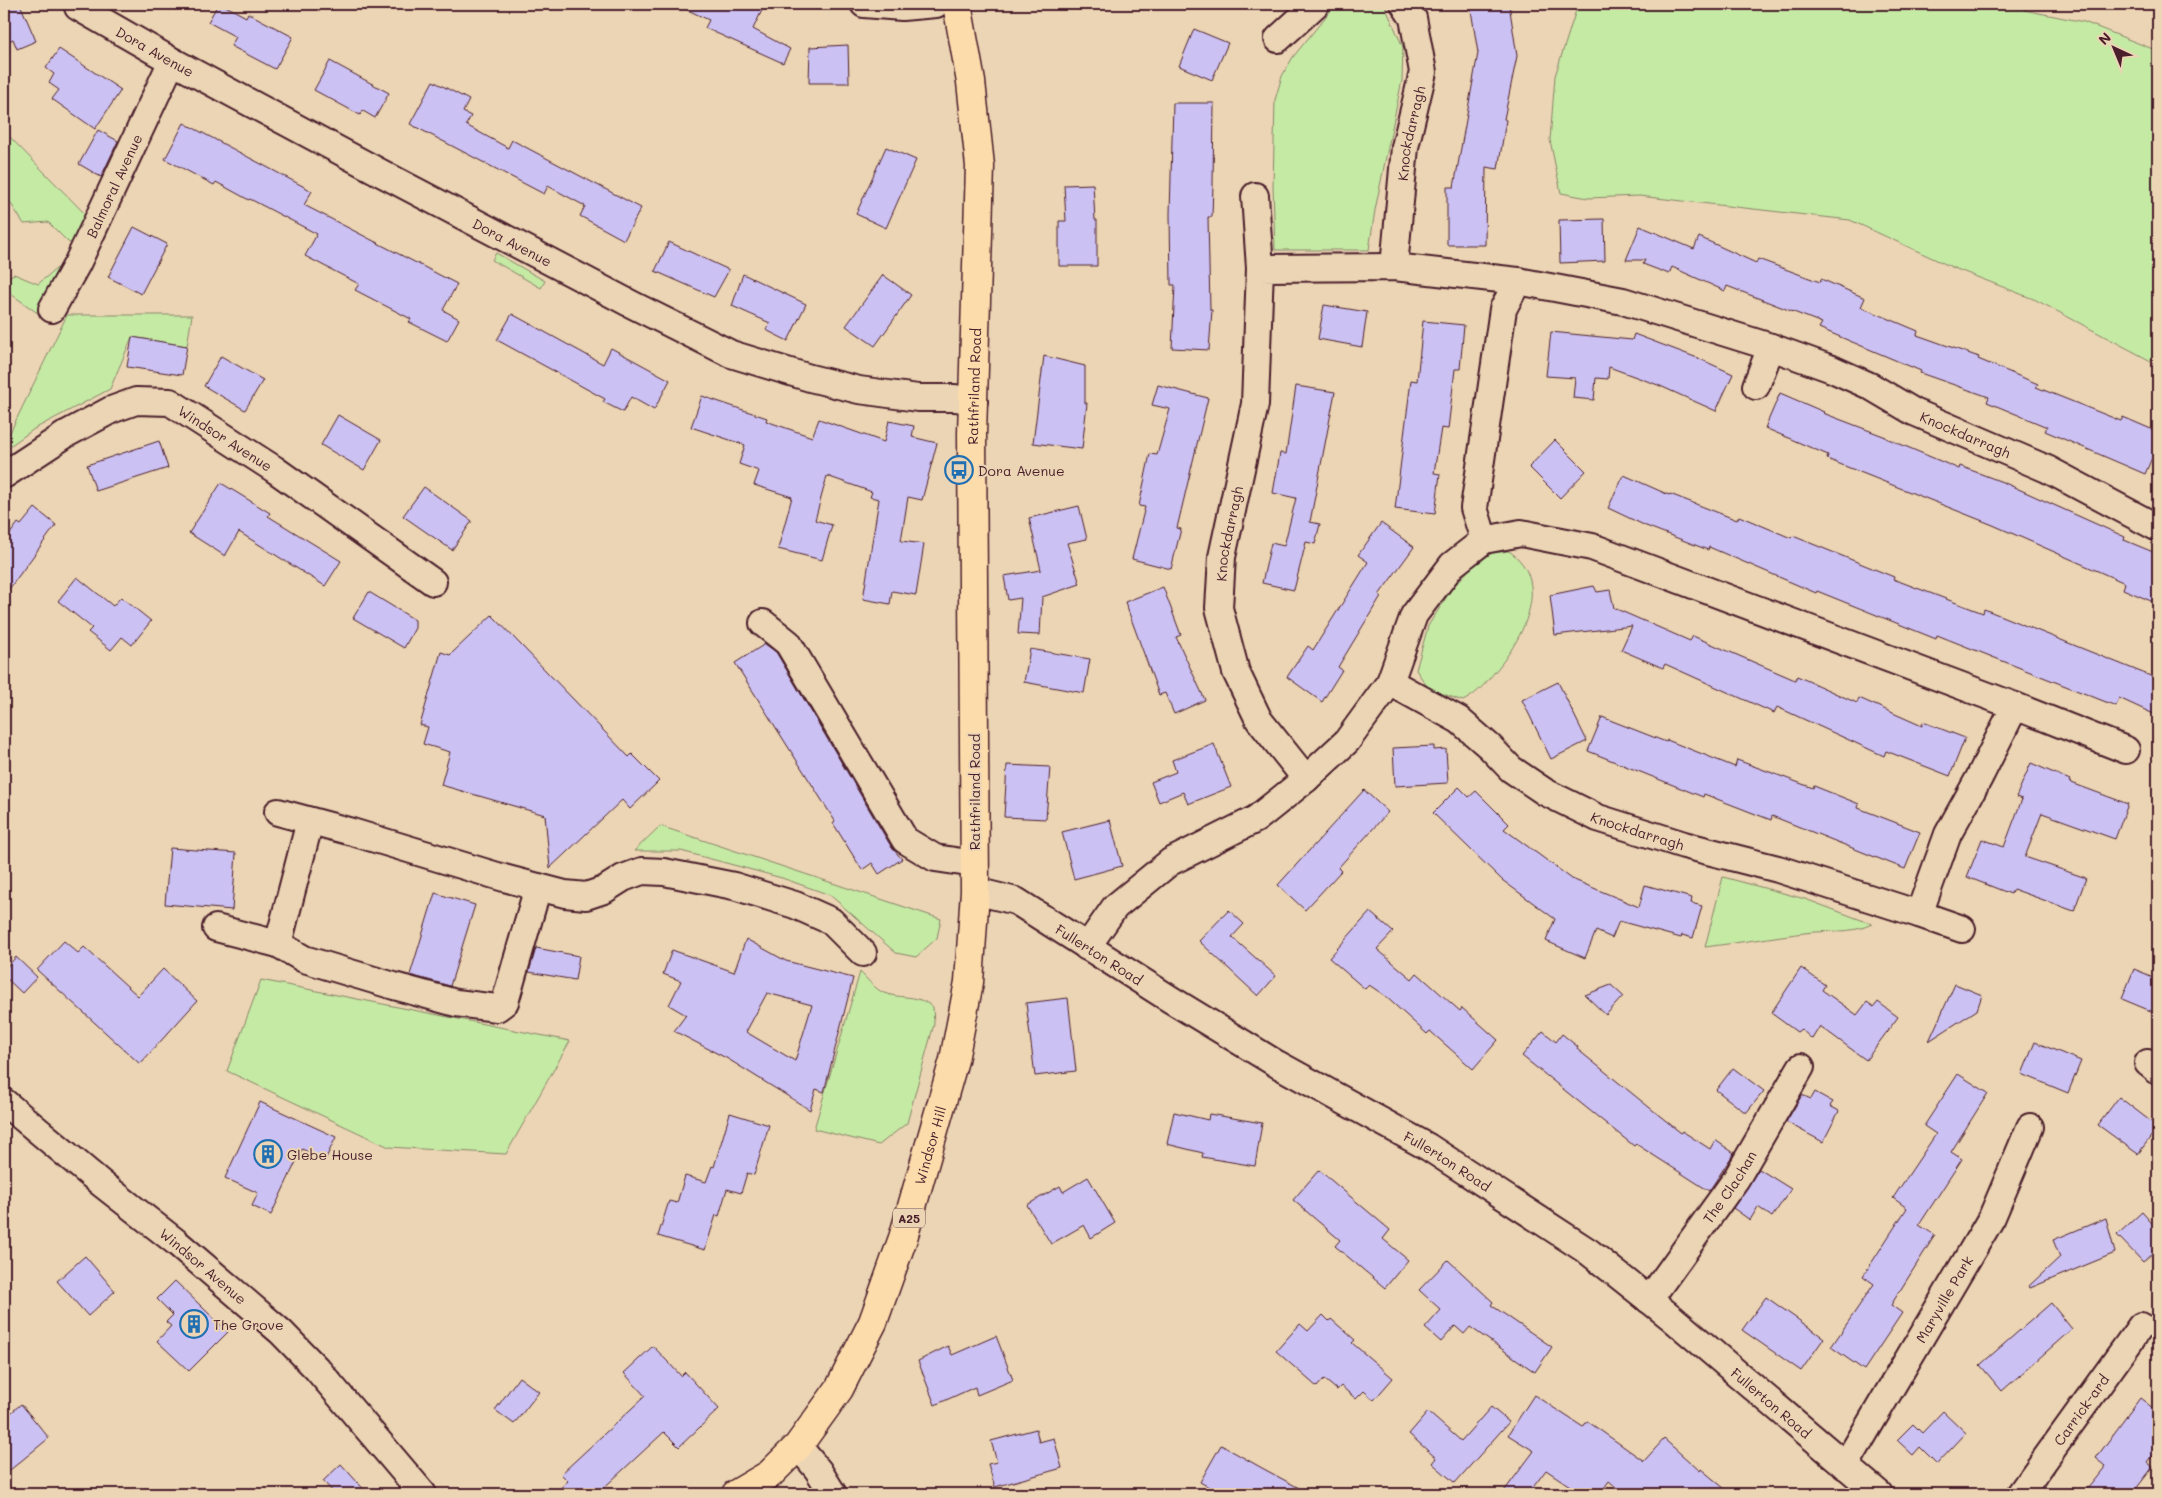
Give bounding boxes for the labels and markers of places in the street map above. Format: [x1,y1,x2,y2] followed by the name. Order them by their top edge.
[944,455,974,485] bus stop icon: Dora Avenue
[978,461,1065,480] place label: Dora Avenue
[253,1139,283,1169] building icon: Glebe House
[287,1145,373,1164] place label: Glebe House
[179,1309,209,1339] building icon: The Grove
[213,1315,284,1334] place label: The Grove

